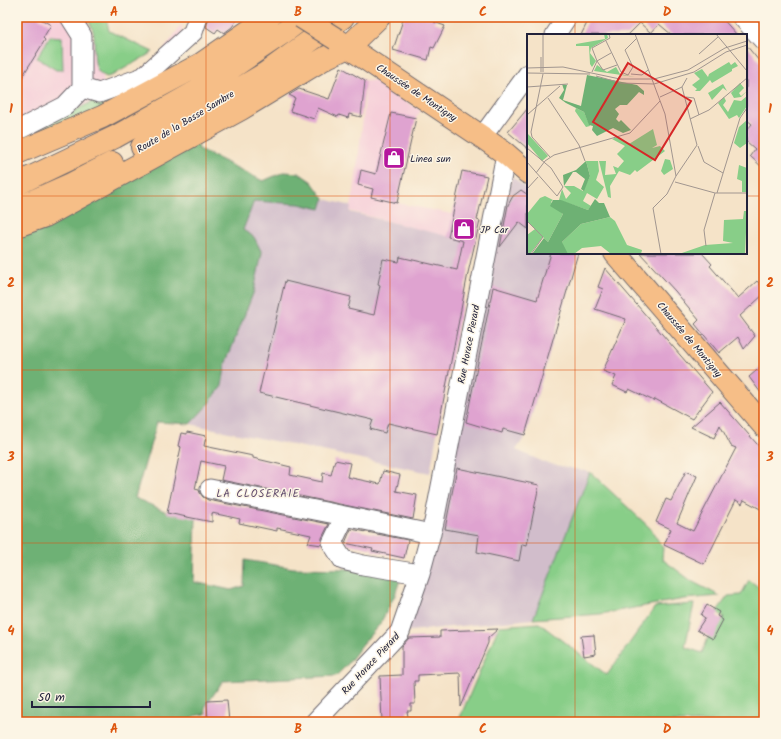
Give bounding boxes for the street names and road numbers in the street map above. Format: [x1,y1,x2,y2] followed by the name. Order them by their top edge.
[373,60,460,126] street label: Chaussée de Montigny
[134,86,238,157] street label: Route de la Basse Sambre
[653,298,726,381] street label: Chaussée de Montigny
[453,302,485,385] street label: Rue Horace Pierard
[338,628,405,698] street label: Rue Horace Pierard

